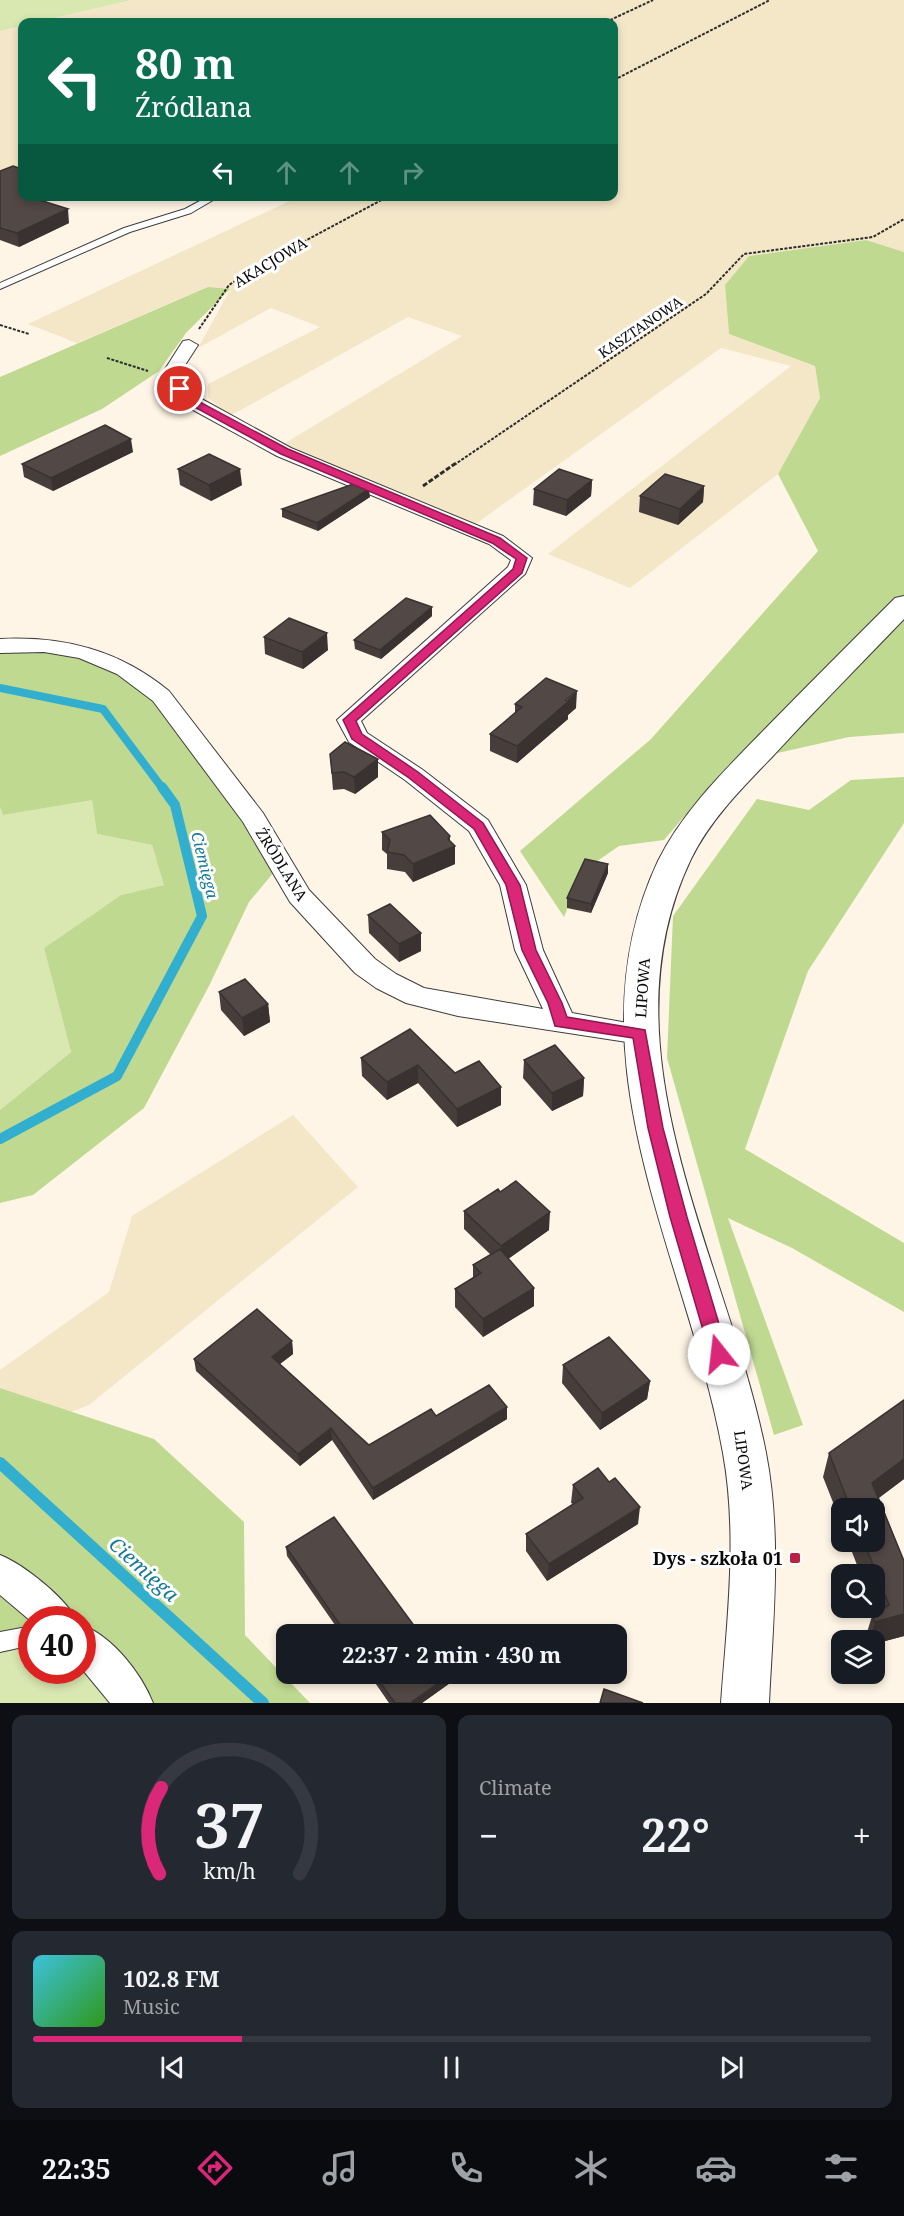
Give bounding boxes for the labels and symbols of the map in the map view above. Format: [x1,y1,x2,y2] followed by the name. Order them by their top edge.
[230,232,311,292] street label: AKACJOWA
[594,292,686,362] street label: KASZTANOWA
[154,363,205,414] pin
[252,824,313,905] street label: ŹRÓDLANA
[186,829,224,901] water label: Ciemięga
[630,957,654,1019] street label: LIPOWA
[687,1322,751,1386] position arrow
[730,1429,758,1491] street label: LIPOWA
[103,1531,185,1608] water label: Ciemięga
[653,1546,783,1570] place label: Dys - szkoła 01
[788,1551,802,1565] marker: Dys - szkoła 01
[18,1606,96,1684] speed limit sign: 40

